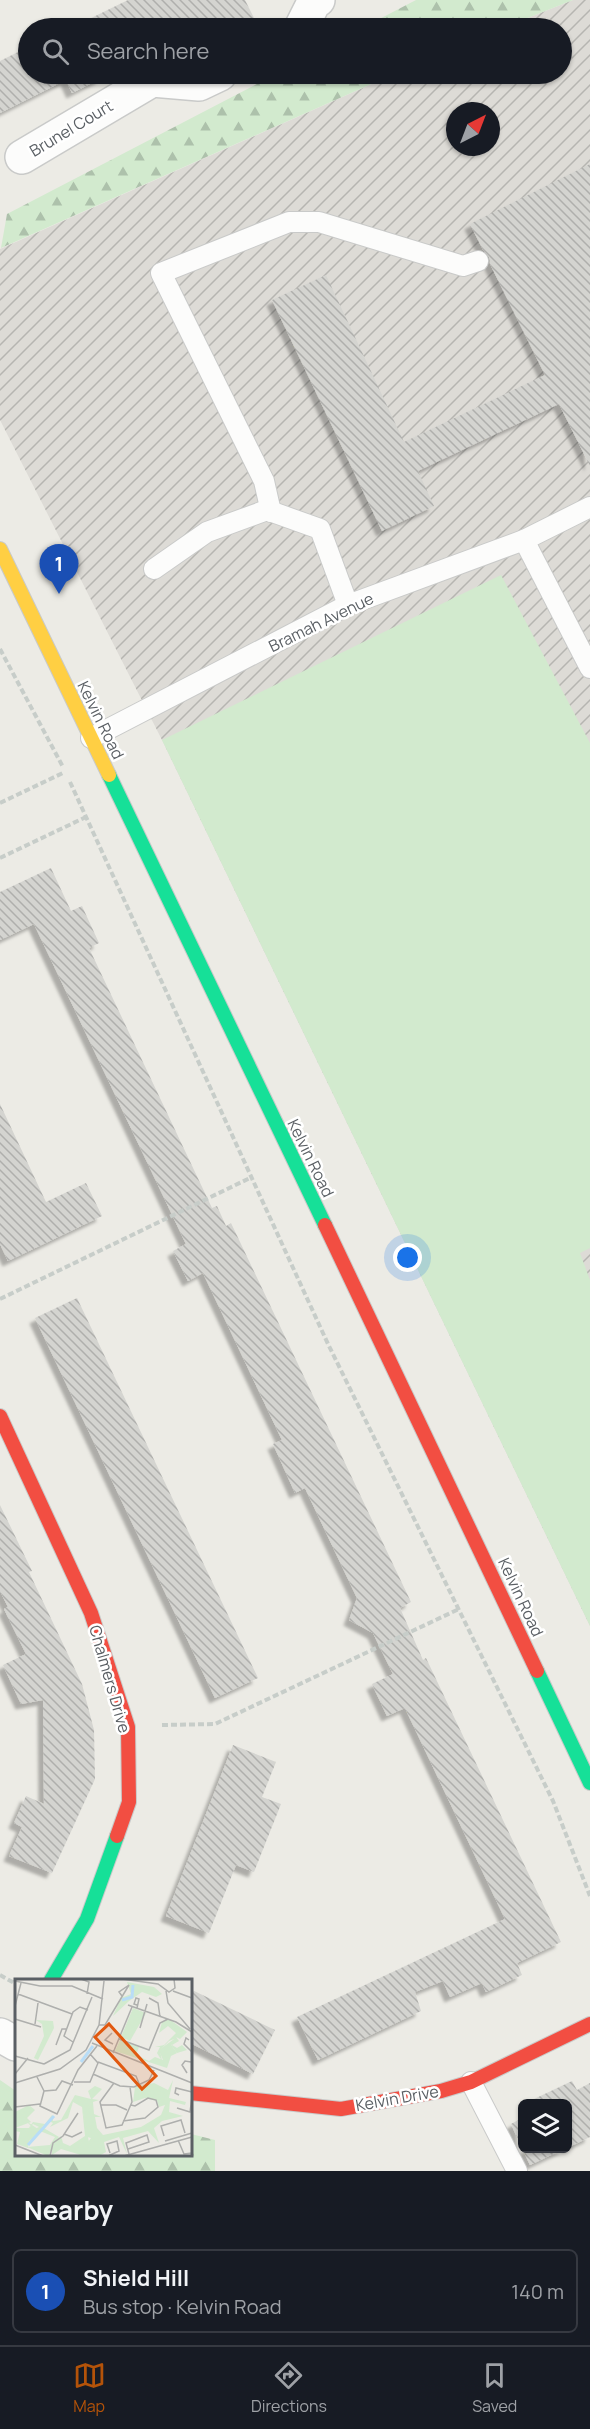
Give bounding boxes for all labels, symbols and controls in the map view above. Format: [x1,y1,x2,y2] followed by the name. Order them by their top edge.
[18,18,572,84] search box
[39,35,72,68] icon: search
[87,36,209,66] text: Search here
[25,95,117,161] street label: Brunel Court
[446,102,500,156] north arrow
[40,544,78,594] pin: 1
[265,587,377,657] street label: Bramah Avenue
[73,677,129,763] street label: Kelvin Road
[283,1115,339,1201] street label: Kelvin Road
[393,1243,422,1272] your location
[493,1554,549,1640] street label: Kelvin Road
[84,1623,136,1735] street label: Chalmers Drive
[15,1979,192,2156] inset map
[354,2080,440,2116] street label: Kelvin Drive
[518,2099,572,2153] map controls
[518,2099,572,2153] button: layers
[24,2192,113,2228] text: Nearby
[83,2263,189,2293] text: Shield Hill
[41,2278,50,2305] text: 1
[511,2278,564,2305] text: 140 m
[83,2293,282,2320] text: Bus stop · Kelvin Road
[73,2359,106,2417] tab: Map
[251,2359,327,2417] tab: Directions
[472,2359,517,2417] tab: Saved

